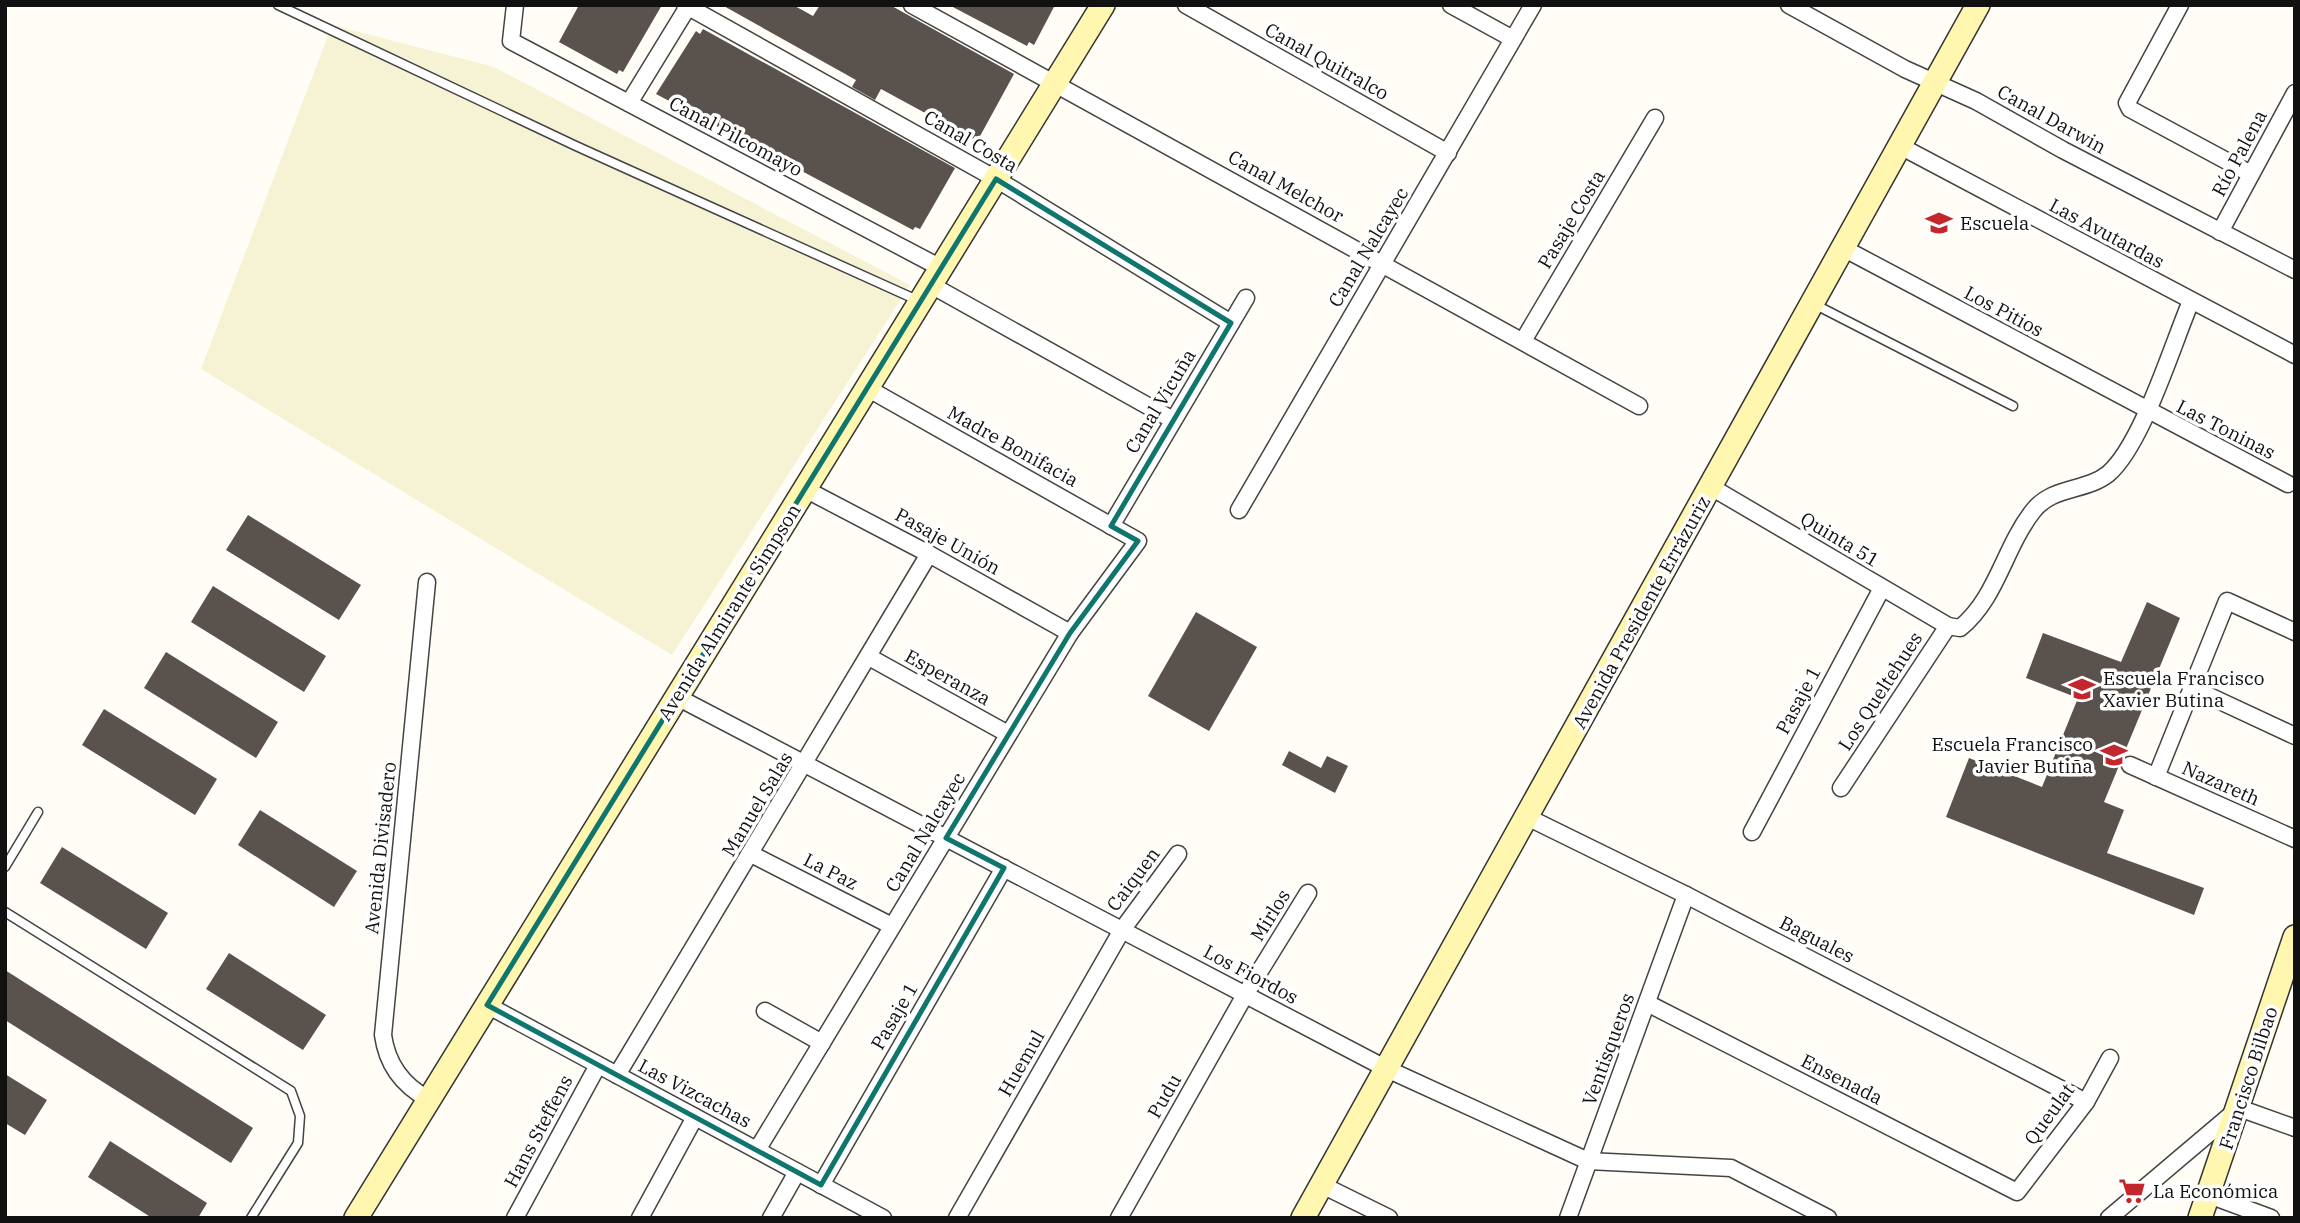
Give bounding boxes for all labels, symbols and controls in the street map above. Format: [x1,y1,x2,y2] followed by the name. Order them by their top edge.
[1261,17,1393,105] street label: Canal Quitralco
[1993,79,2111,159] street label: Canal Darwin
[665,91,807,181] street label: Canal Pilcomayo
[920,105,1022,177] street label: Canal Costa
[2206,106,2272,200] street label: Río Palena
[1224,144,1348,228] street label: Canal Melchor
[1532,165,1610,273] street label: Pasaje Costa
[1323,182,1413,311] street label: Canal Nalcayec
[2046,193,2168,273] street label: Las Avutardas
[1924,208,1954,238] school or university icon: Escuela
[1960,211,2029,235] place label: Escuela
[1960,280,2048,342] street label: Los Pitios
[1119,344,1201,458] street label: Canal Vicuña
[2173,394,2279,464] street label: Las Toninas
[943,400,1083,492] street label: Madre Bonifacia
[1567,491,1715,733] street label: Avenida Presidente Errázuriz
[652,499,806,725] street label: Avenida Almirante Simpson
[891,502,1005,580] street label: Pasaje Unión
[1796,506,1884,572] street label: Quinta 51
[1833,627,1927,755] street label: Los Queltehues
[901,644,995,710] street label: Esperanza
[1770,662,1826,738] street label: Pasaje 1
[2103,666,2264,712] place label: Escuela Francisco Xavier Butina
[2067,674,2097,704] school or university icon: Escuela Francisco Xavier Butina
[1932,732,2093,778] place label: Escuela Francisco Javier Butiña
[2099,740,2129,770] school or university icon: Escuela Francisco Javier Butiña
[716,747,798,861] street label: Manuel Salas
[2179,755,2264,811] street label: Nazareth
[359,761,401,935] street label: Avenida Divisadero
[880,767,970,896] street label: Canal Nalcayec
[1101,842,1165,916] street label: Caiquen
[800,847,862,895] street label: La Paz
[1245,885,1295,945] street label: Mirlos
[1776,910,1858,968] street label: Baguales
[1200,939,1302,1009] street label: Los Fiordos
[865,978,923,1054] street label: Pasaje 1
[1577,990,1639,1108] street label: Ventisqueros
[2214,1003,2282,1153] street label: Francisco Bilbao
[992,1025,1050,1100] street label: Huemul
[1797,1048,1887,1110] street label: Ensenada
[634,1053,756,1133] street label: Las Vizcachas
[1142,1069,1186,1122] street label: Pudu
[498,1071,578,1191] street label: Hans Steffens
[2019,1078,2079,1149] street label: Queulat
[2117,1176,2147,1206] supermarket icon: La Económica
[2153,1179,2278,1203] place label: La Económica

